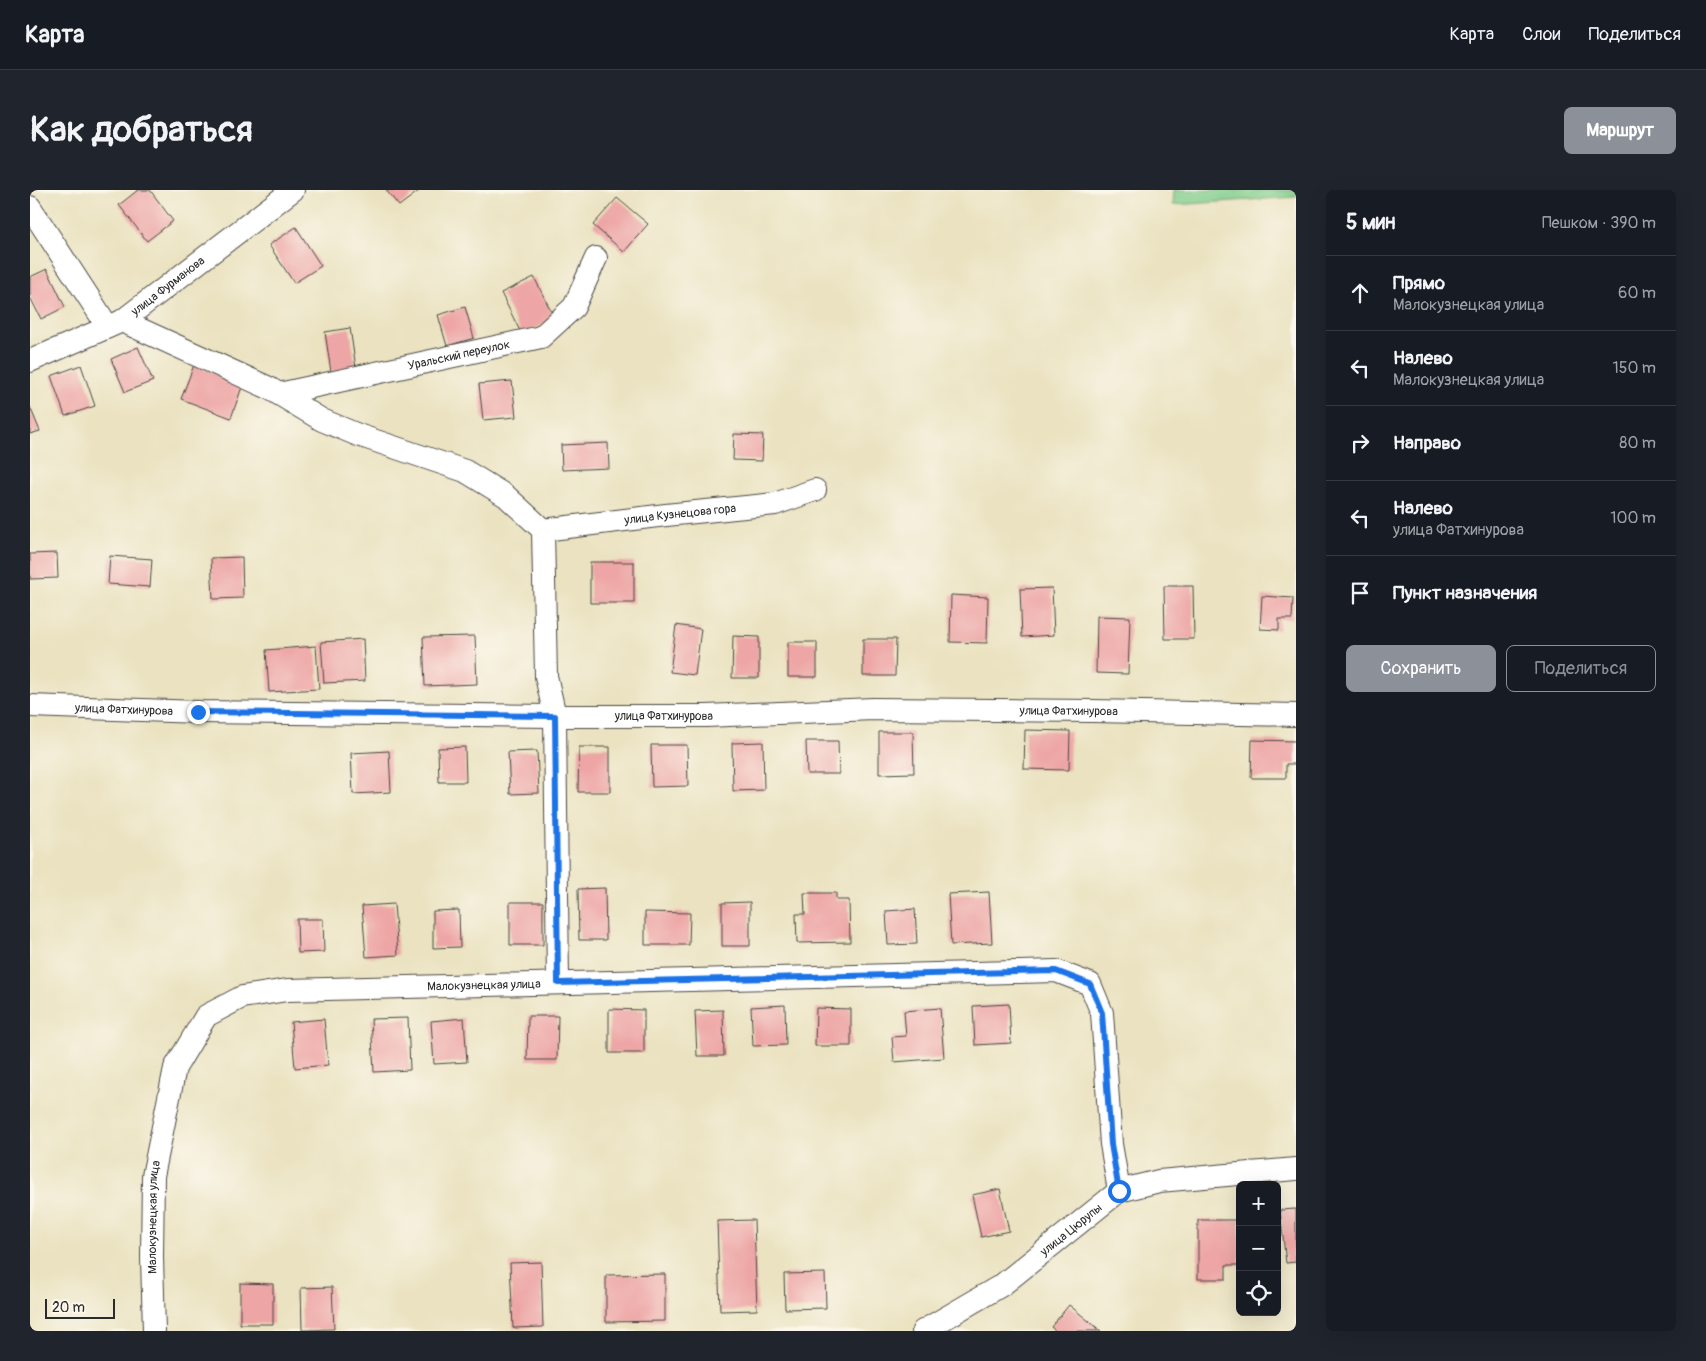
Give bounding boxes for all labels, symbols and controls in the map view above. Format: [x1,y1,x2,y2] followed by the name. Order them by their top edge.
[25,20,84,49] text: Карта
[1450,23,1494,46] text: Карта
[1522,23,1560,46] text: Слои
[1588,23,1681,46] text: Поделиться
[1564,107,1676,154] button: Маршрут
[30,108,253,152] text: Как добраться
[1346,209,1396,236] text: 5 мин
[1542,213,1656,233] text: Пешком · 390 m
[127,253,208,320] street label: улица Фурманова
[1393,271,1445,295] text: Прямо
[1346,279,1374,307] icon: ahead
[1618,283,1656,303] text: 60 m
[1393,295,1544,315] text: Малокузнецкая улица
[406,337,511,374] street label: Уральский переулок
[1393,346,1453,370] text: Налево
[1346,354,1374,382] icon: left
[1612,358,1656,378] text: 150 m
[1393,370,1544,390] text: Малокузнецкая улица
[1346,429,1374,457] icon: right
[1393,431,1461,455] text: Направо
[1619,433,1656,453] text: 80 m
[1393,496,1453,520] text: Налево
[622,501,737,528] street label: улица Кузнецова гора
[1346,504,1374,532] icon: left
[1610,508,1656,528] text: 100 m
[1393,520,1524,540] text: улица Фатхинурова
[1346,579,1374,607] icon: arrive
[1393,581,1537,605] text: Пункт назначения
[1346,645,1496,692] button: Сохранить
[1506,645,1656,692] button: Поделиться
[74,701,174,719] street label: улица Фатхинурова
[187,701,210,724] route end
[1019,703,1118,719] street label: улица Фатхинурова
[614,709,714,724] street label: улица Фатхинурова
[427,977,541,995] street label: Малокузнецкая улица
[145,1159,164,1274] street label: Малокузнецкая улица
[1108,1180,1131,1203] route start
[1236,1181,1281,1316] map controls
[1236,1181,1281,1226] button: +
[1037,1200,1106,1260] street label: улица Цюрупы
[1236,1226,1281,1271] button: −
[1236,1271,1281,1316] button: locate
[45,1296,115,1319] scale bar
[52,1299,85,1316] text: 20 m

